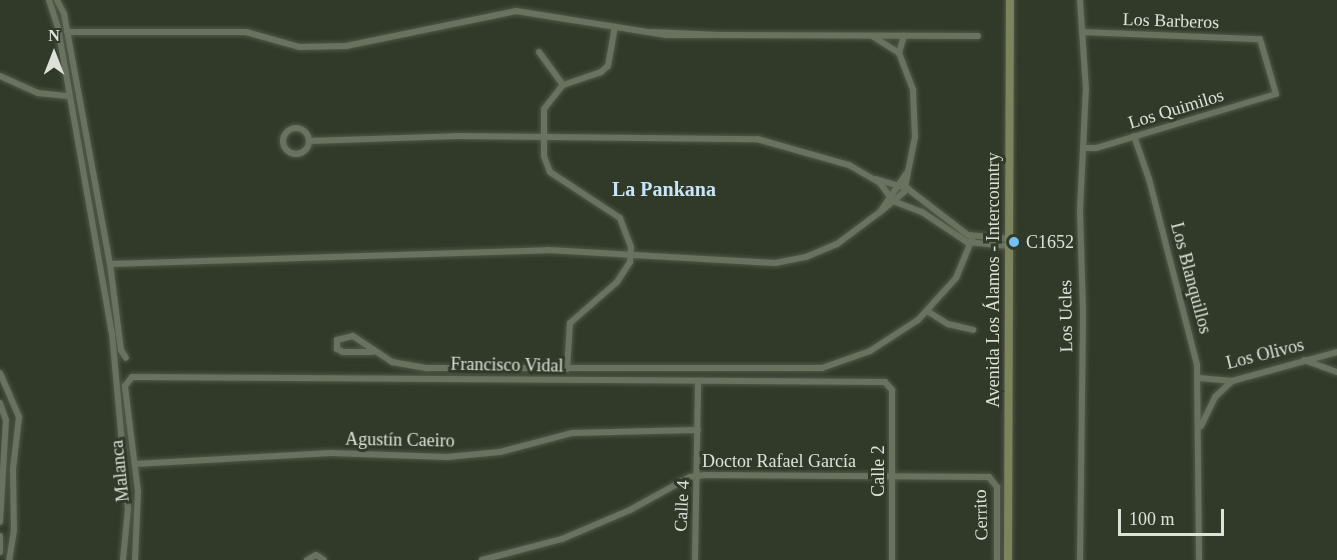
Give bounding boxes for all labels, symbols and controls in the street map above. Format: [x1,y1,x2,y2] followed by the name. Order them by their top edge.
[1122,9,1220,33] street label: Los Barberos
[24,24,84,84] north arrow
[48,27,60,44] text: N
[1126,84,1226,134] street label: Los Quimilos
[982,152,1004,408] street label: Avenida Los Álamos - Intercountry
[612,177,716,201] district label: La Pankana
[1166,220,1216,336] street label: Los Blanquillos
[1026,231,1074,253] place label: C1652
[1007,235,1021,249] marker: C1652
[1055,280,1077,352] street label: Los Ucles
[1224,334,1306,374] street label: Los Olivos
[450,353,564,377] street label: Francisco Vidal
[345,428,455,452] street label: Agustín Caeiro
[106,439,134,503] street label: Malanca
[867,445,889,497] street label: Calle 2
[702,450,856,472] street label: Doctor Rafael García
[670,480,694,532] street label: Calle 4
[969,489,993,541] street label: Cerrito
[1121,497,1228,535] scale bar
[1129,509,1175,529] text: 100 m

